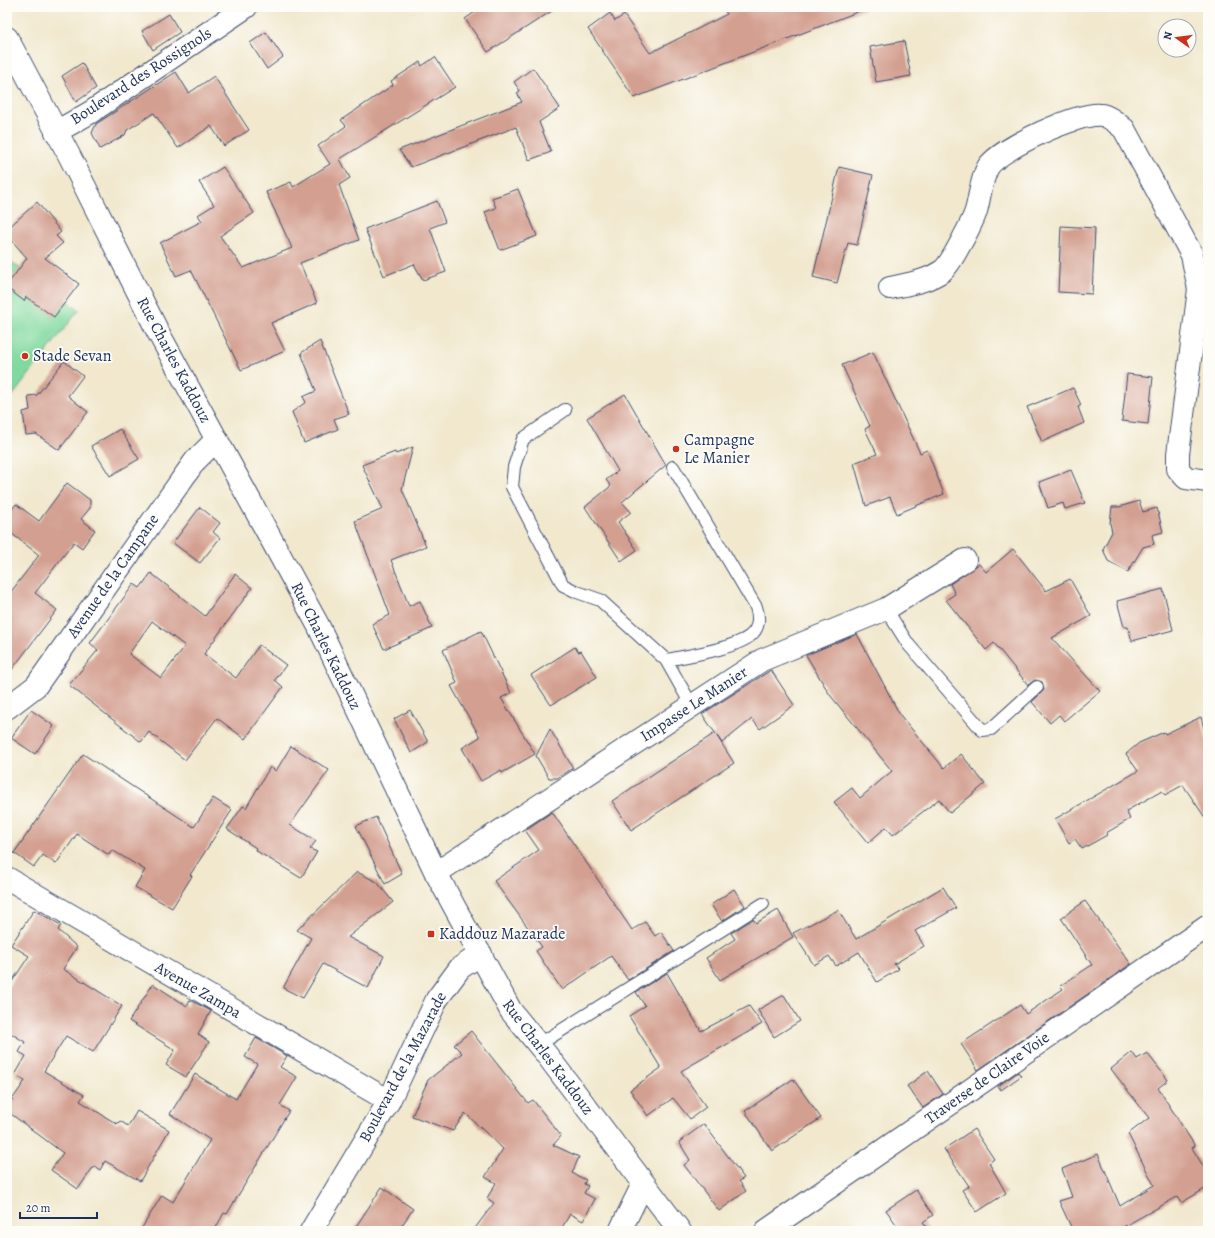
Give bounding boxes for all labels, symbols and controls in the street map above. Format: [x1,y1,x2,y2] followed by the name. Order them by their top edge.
[1157,18,1197,58] north arrow
[66,22,216,130] street label: Boulevard des Rossignols
[1160,30,1176,41] text: N
[132,293,216,427] street label: Rue Charles Kaddouz
[33,345,112,367] place label: Stade Sevan
[20,351,30,361] marker: Stade Sevan
[684,429,755,469] place label: Campagne Le Manier
[671,444,681,454] marker: Campagne Le Manier
[61,510,164,643] street label: Avenue de la Campane
[286,578,366,714] street label: Rue Charles Kaddouz
[636,661,752,747] street label: Impasse Le Manier
[439,923,566,945] place label: Kaddouz Mazarade
[426,929,436,939] marker: Kaddouz Mazarade
[150,956,246,1024] street label: Avenue Zampa
[354,988,452,1146] street label: Boulevard de la Mazarade
[497,995,599,1119] street label: Rue Charles Kaddouz
[920,1027,1054,1129] street label: Traverse de Claire Voie
[20,1194,97,1220] scale bar
[26,1200,50,1216] text: 20 m

